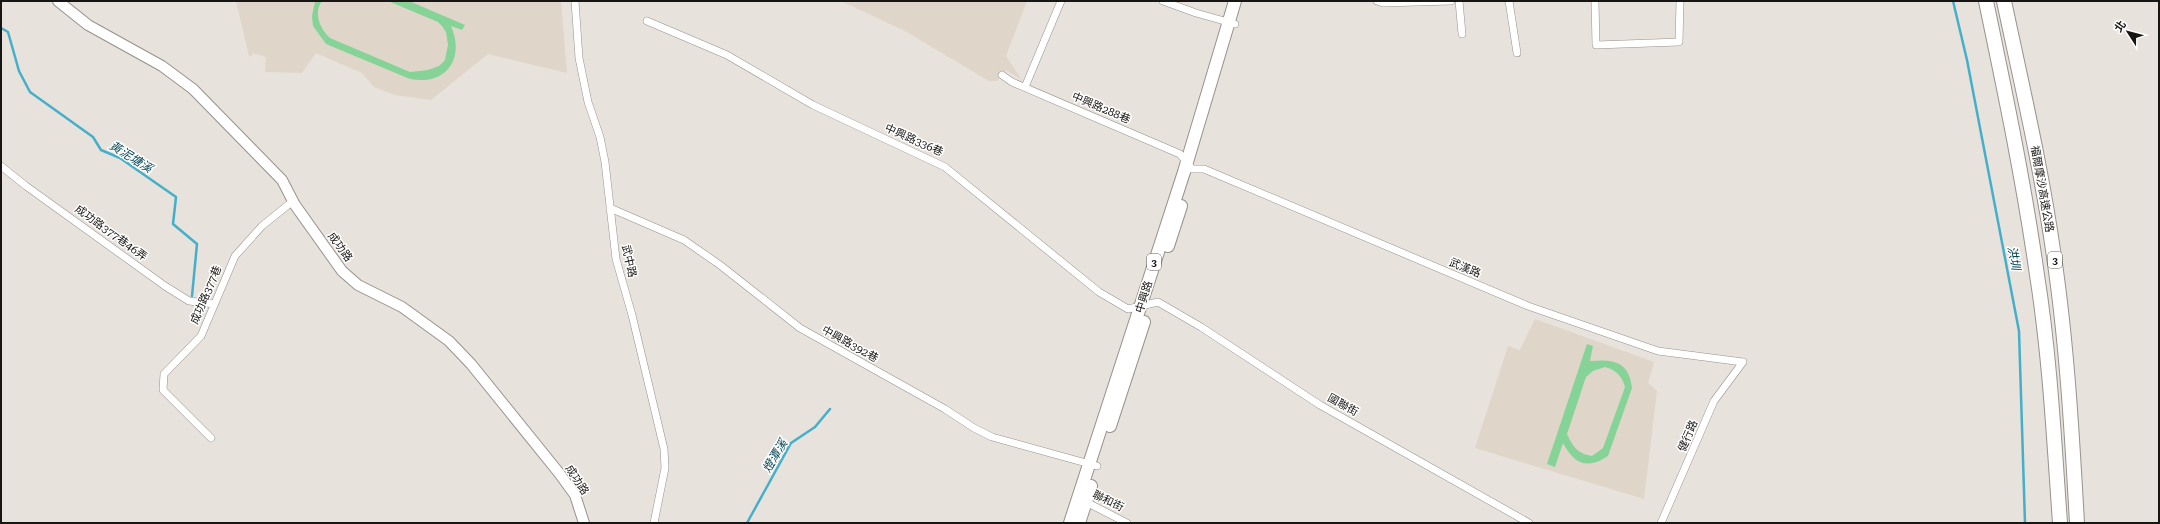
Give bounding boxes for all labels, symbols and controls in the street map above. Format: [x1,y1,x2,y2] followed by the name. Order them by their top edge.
[2108,12,2148,52] north arrow
[2112,18,2129,35] text: 北
[1070,90,1132,126] street label: 中興路288巷
[883,121,945,159] street label: 中興路336巷
[107,138,157,177] water label: 黃泥塘溪
[2028,145,2056,233] street label: 福爾摩沙高速公路
[72,203,150,263] street label: 成功路377巷46弄
[325,230,355,264] street label: 成功路
[619,243,639,279] street label: 武中路
[2005,245,2024,273] water label: 洪圳
[2048,252,2062,268] road number: 3
[1147,254,1161,270] road number: 3
[1447,256,1483,280] street label: 武漢路
[188,264,224,326] street label: 成功路377巷
[1133,279,1155,315] street label: 中興路
[820,323,880,365] street label: 中興路392巷
[1325,391,1361,419] street label: 國聯街
[1676,418,1700,454] street label: 健行路
[760,435,791,475] water label: 燈潭溪
[563,463,591,497] street label: 成功路
[1090,488,1126,514] street label: 聯和街

